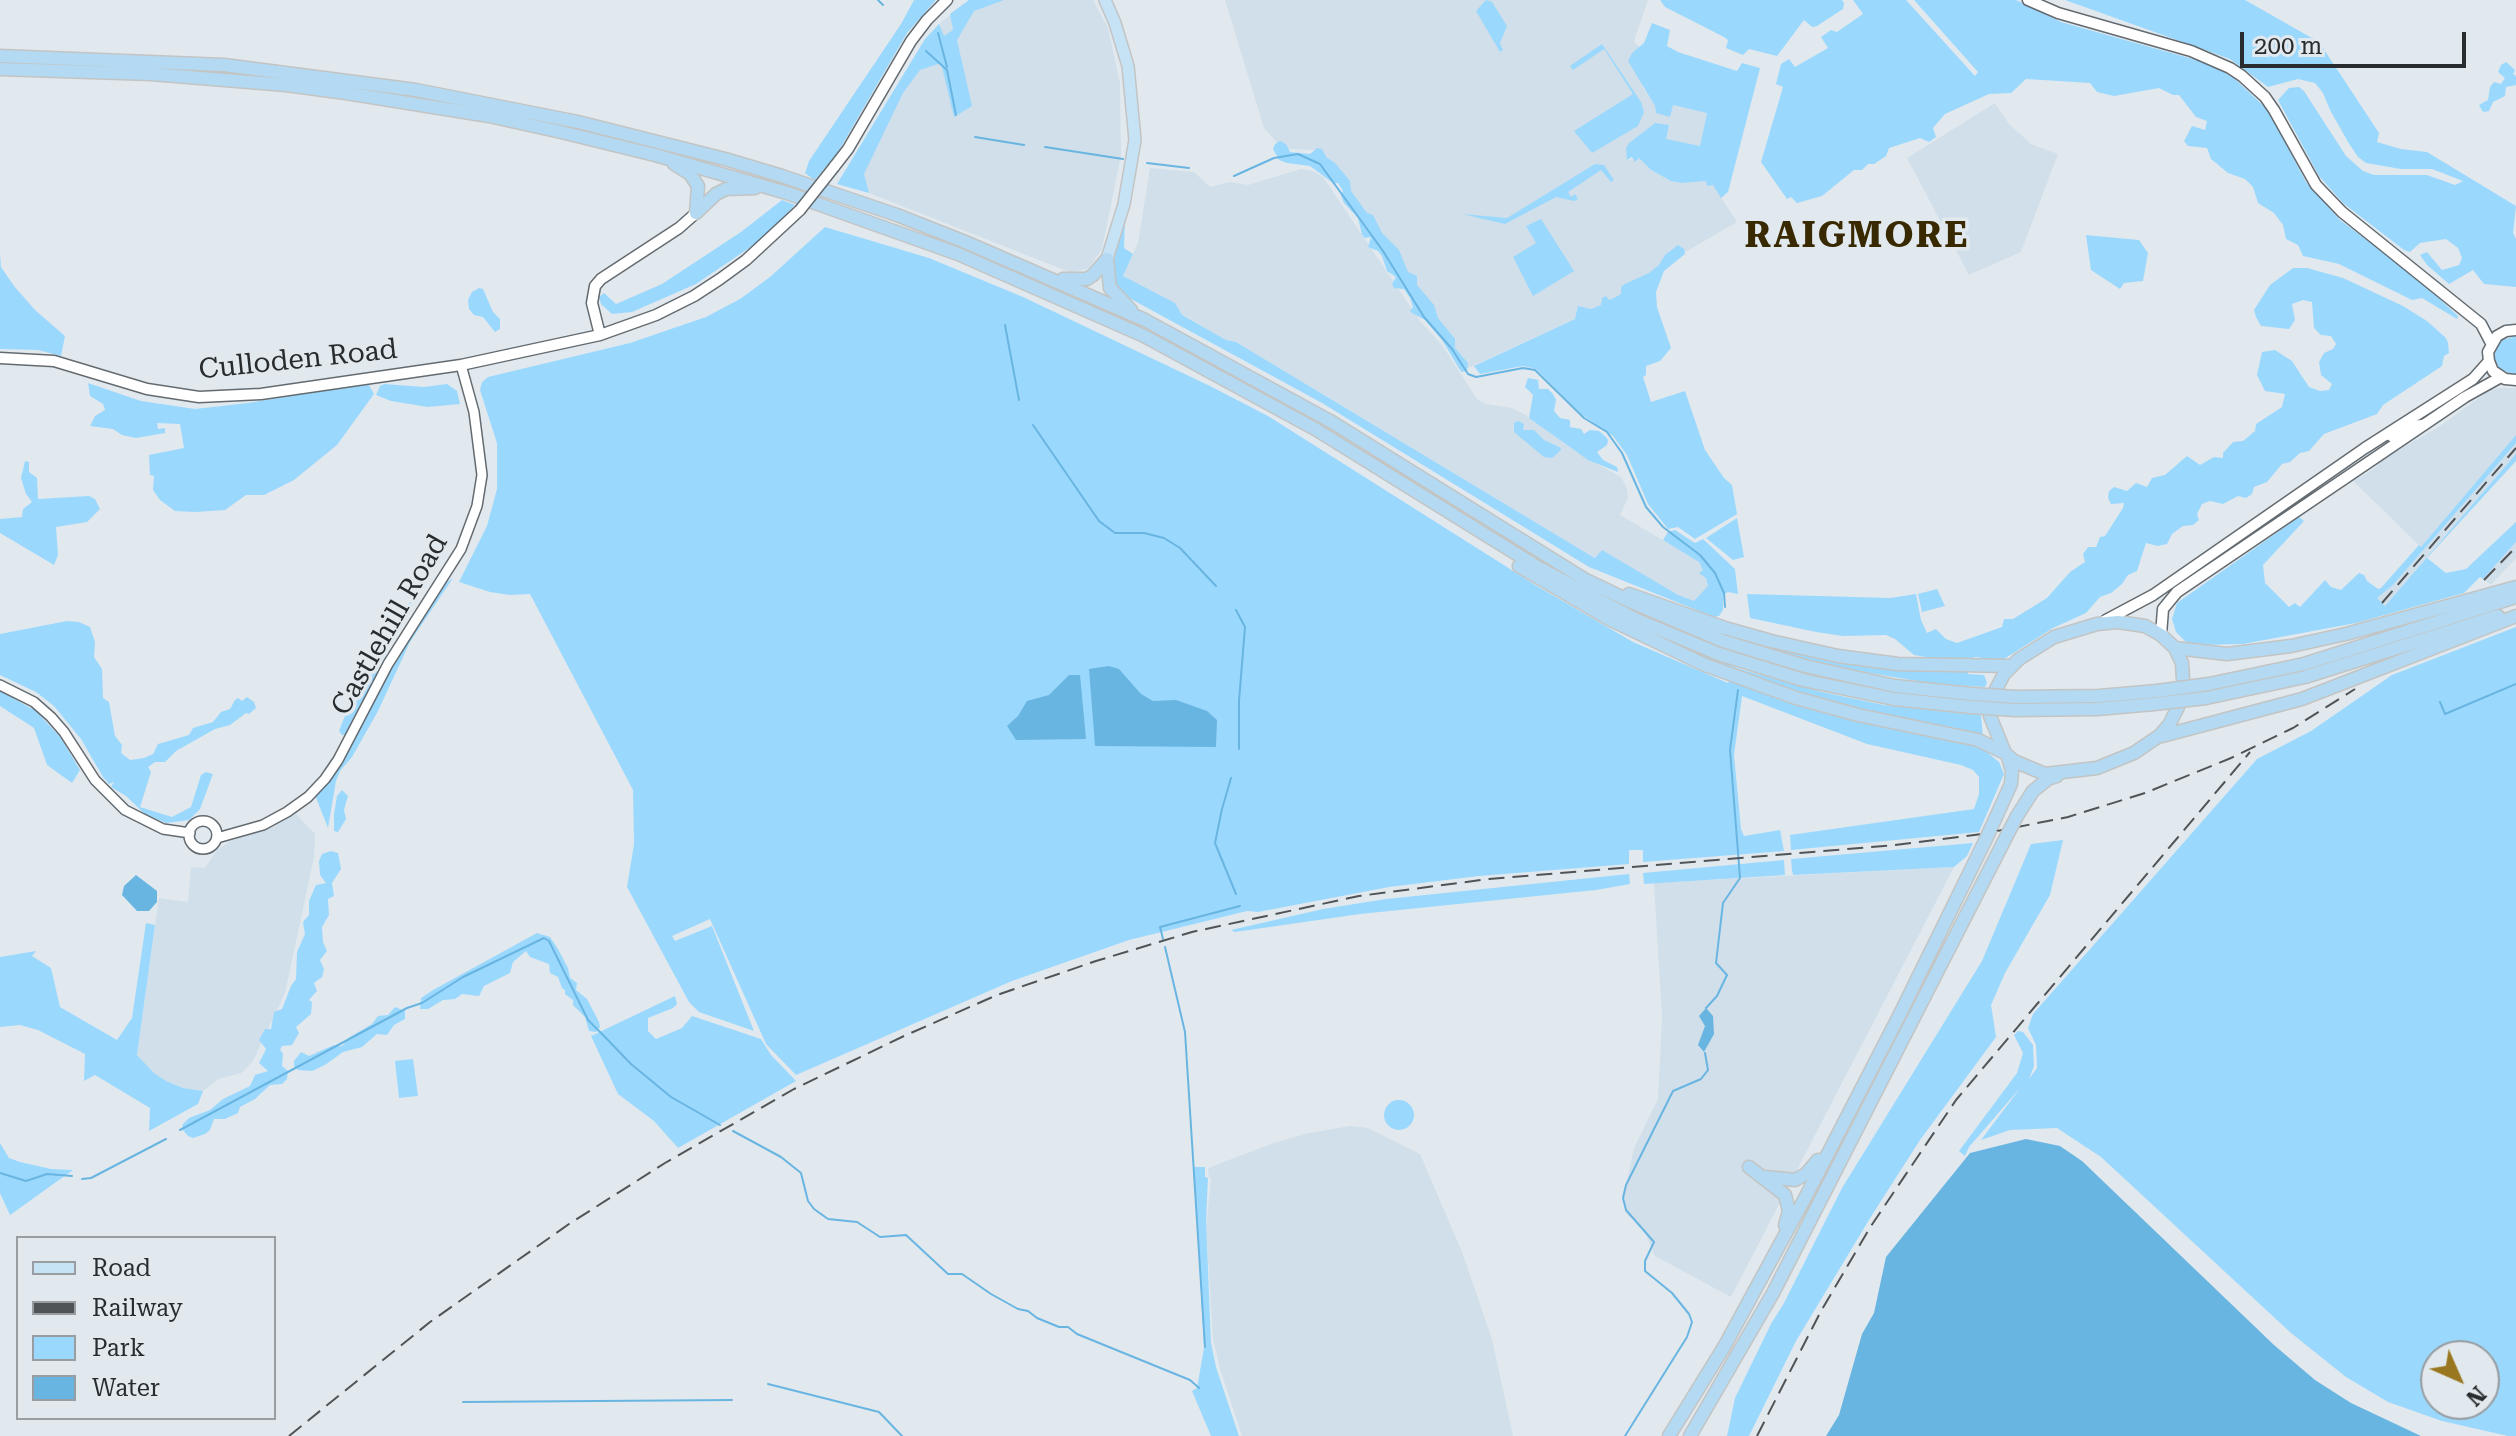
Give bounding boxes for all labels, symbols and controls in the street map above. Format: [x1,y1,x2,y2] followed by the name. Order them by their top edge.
[2244,16,2470,66] scale bar
[2254,32,2322,60] text: 200 m
[1745,214,1969,258] district label: RAIGMORE
[197,333,399,387] street label: Culloden Road
[325,529,455,721] street label: Castlehill Road
[16,1236,276,1420] legend
[92,1254,151,1282] text: Road
[92,1294,183,1322] text: Railway
[92,1334,145,1362] text: Park
[2420,1340,2500,1420] north arrow
[92,1374,160,1402] text: Water
[2461,1381,2491,1411] text: N

